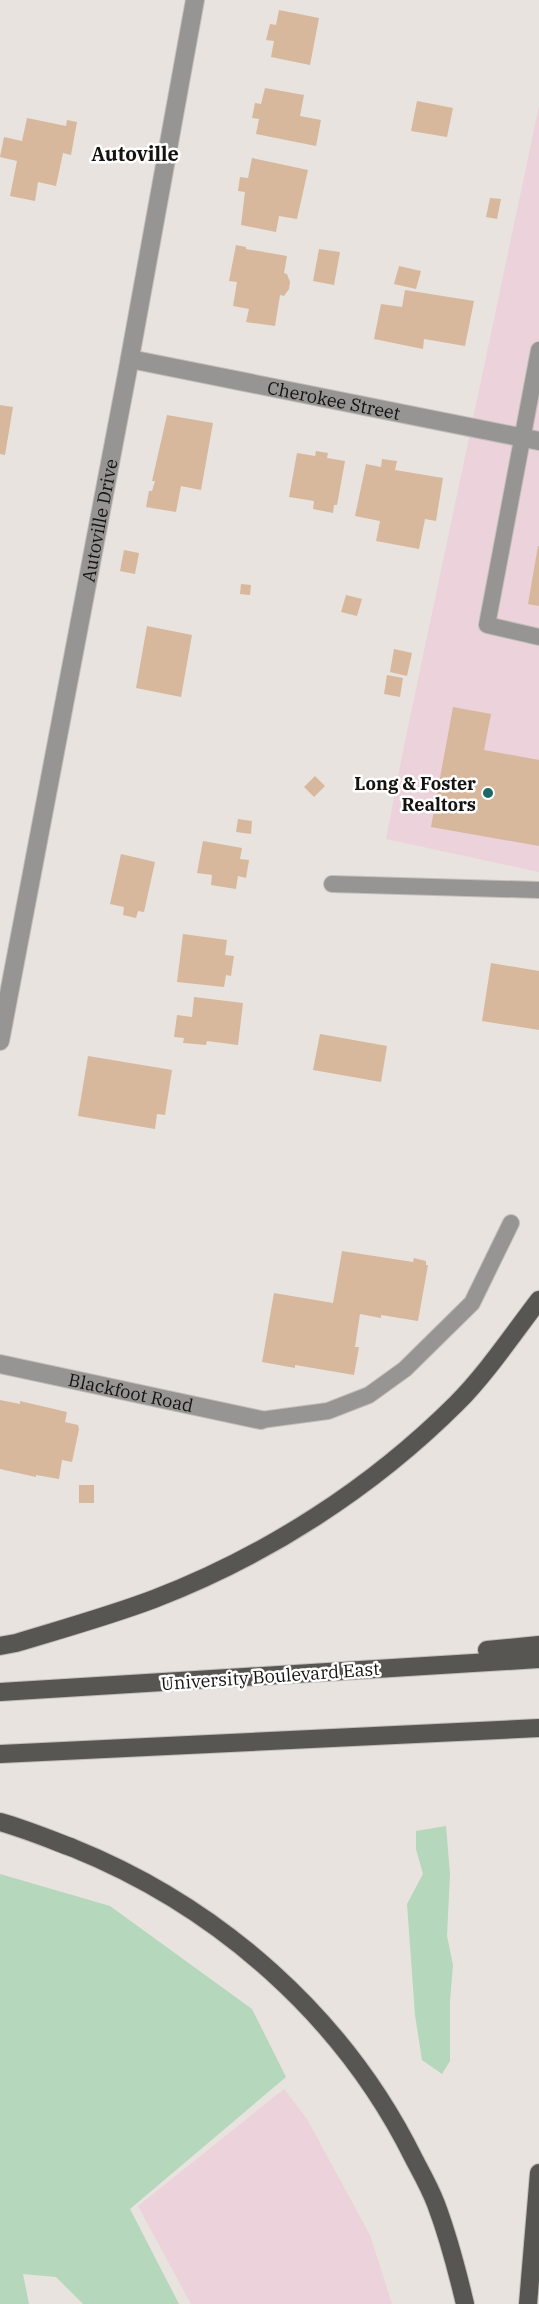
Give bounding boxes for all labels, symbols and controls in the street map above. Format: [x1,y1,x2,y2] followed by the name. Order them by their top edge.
[91,140,179,167] district label: Autoville
[265,375,402,424] street label: Cherokee Street
[76,457,122,584] street label: Autoville Drive
[354,772,476,816] place label: Long & Foster Realtors
[481,786,495,800] marker: Long & Foster Realtors
[66,1368,196,1417] street label: Blackfoot Road
[160,1657,380,1695] street label: University Boulevard East

